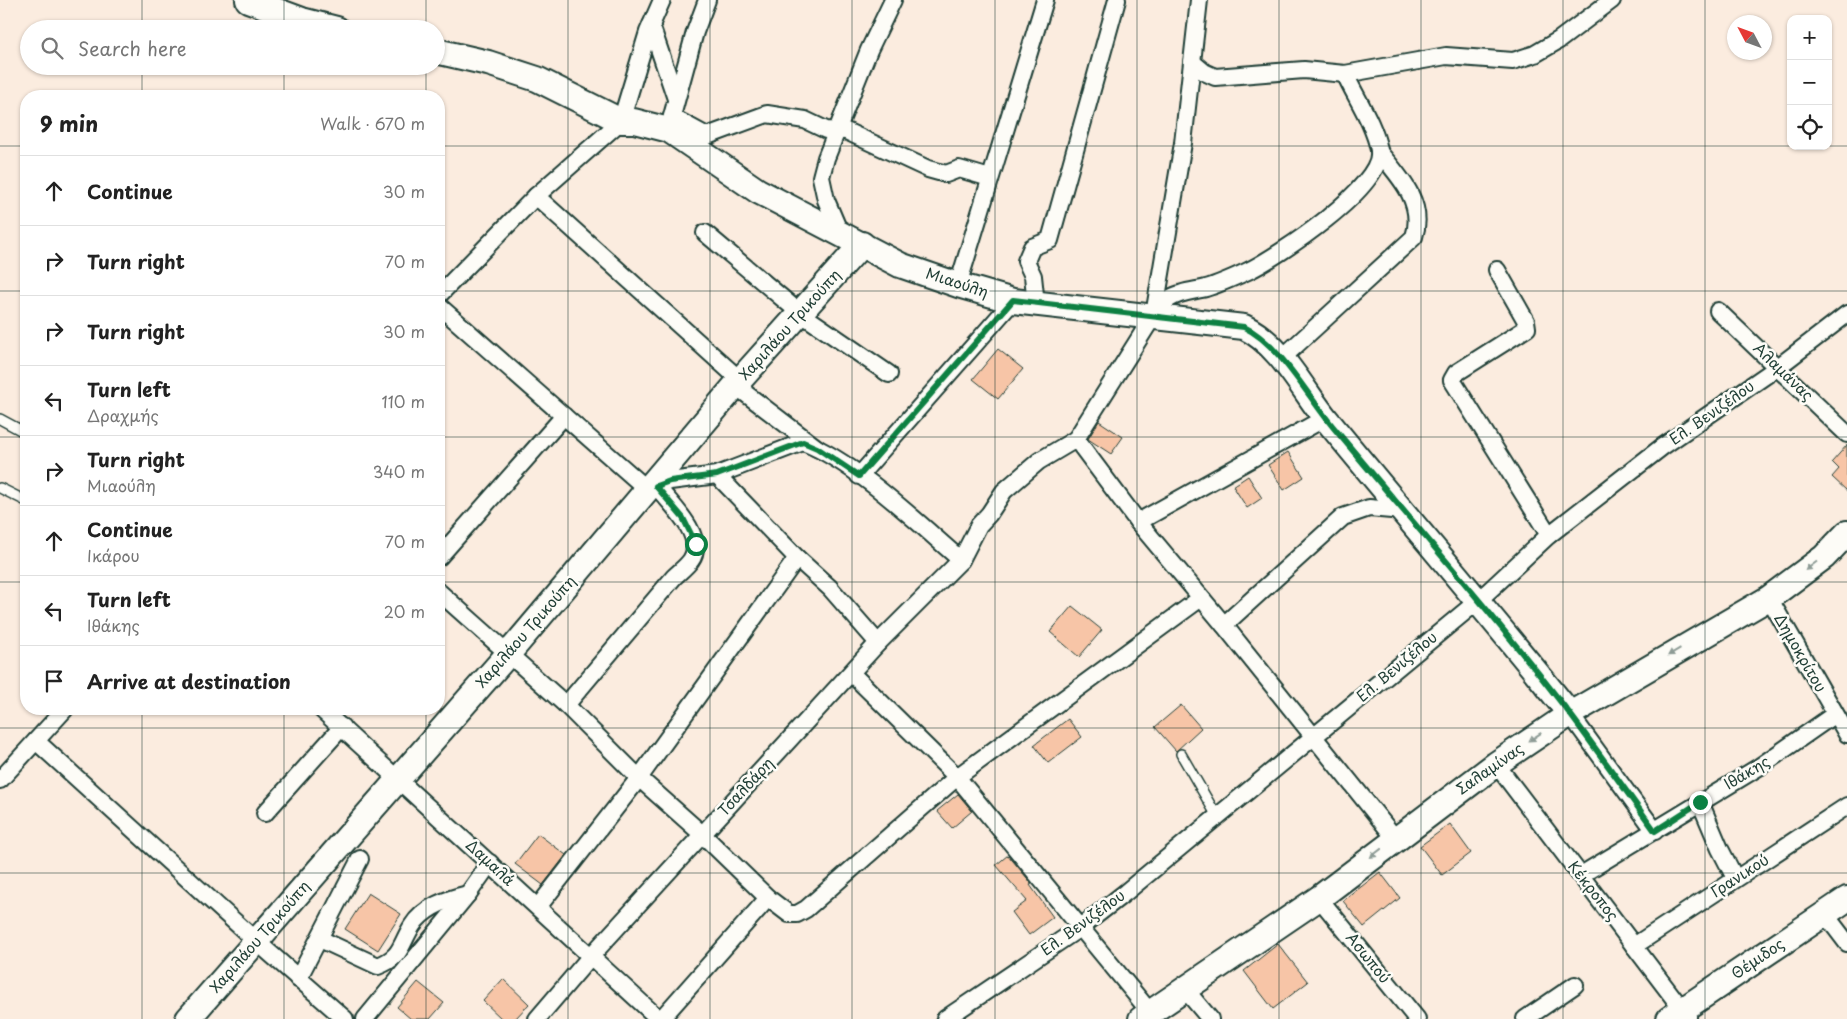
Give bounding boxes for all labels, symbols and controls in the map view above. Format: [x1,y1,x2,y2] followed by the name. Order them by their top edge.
[1727,15,1772,60] north arrow
[1787,15,1832,150] map controls
[1787,15,1832,60] button: +
[20,20,445,75] search box
[38,34,66,62] icon: search
[78,34,187,62] text: Search here
[1787,60,1832,105] button: −
[1787,105,1832,150] button: locate
[40,107,98,139] text: 9 min
[320,111,425,135] text: Walk · 670 m
[40,177,68,205] icon: ahead
[87,177,173,205] text: Continue
[383,179,425,203] text: 30 m
[40,247,68,275] icon: right
[87,247,185,275] text: Turn right
[385,249,425,273] text: 70 m
[923,261,992,302] street label: Μιαούλη
[733,263,845,385] street label: Χαριλάου Τρικούπη
[40,317,68,345] icon: right
[87,317,185,345] text: Turn right
[383,319,425,343] text: 30 m
[1749,336,1819,406] street label: Αλαμάνας
[1664,374,1758,450] street label: Ελ. Βενιζέλου
[87,375,171,403] text: Turn left
[40,387,68,415] icon: left
[382,389,425,413] text: 110 m
[87,403,159,427] text: Δραχμής
[87,445,185,473] text: Turn right
[40,457,68,485] icon: right
[373,459,425,483] text: 340 m
[87,473,156,497] text: Μιαούλη
[87,515,173,543] text: Continue
[40,527,68,555] icon: ahead
[385,529,425,553] text: 70 m
[685,533,708,556] route start
[87,543,140,567] text: Ικάρου
[1804,561,1818,571] one-way arrow
[469,570,580,692] street label: Χαριλάου Τρικούπη
[87,585,171,613] text: Turn left
[40,597,68,625] icon: left
[384,599,425,623] text: 20 m
[1769,609,1833,696] street label: Δημοκρίτου
[87,613,140,637] text: Ιθάκης
[1351,625,1442,707] street label: Ελ. Βενιζέλου
[1666,648,1681,656] one-way arrow
[40,667,68,695] icon: arrive
[87,667,291,695] text: Arrive at destination
[1529,732,1542,742] one-way arrow
[1451,736,1528,799] street label: Σαλαμίνας
[1719,749,1774,794] street label: Ιθάκης
[712,751,778,821] street label: Τσαλδάρη
[1689,791,1712,814] route end
[461,833,521,891] street label: Δαμαλά
[1706,847,1773,902] street label: Γρανικού
[1370,848,1383,859] one-way arrow
[1563,855,1625,925] street label: Κέκροπος
[203,875,314,997] street label: Χαριλάου Τρικούπη
[1035,883,1129,960] street label: Ελ. Βενιζέλου
[1341,927,1397,988] street label: Ασωπού
[1726,931,1789,984] street label: Θέμιδος

